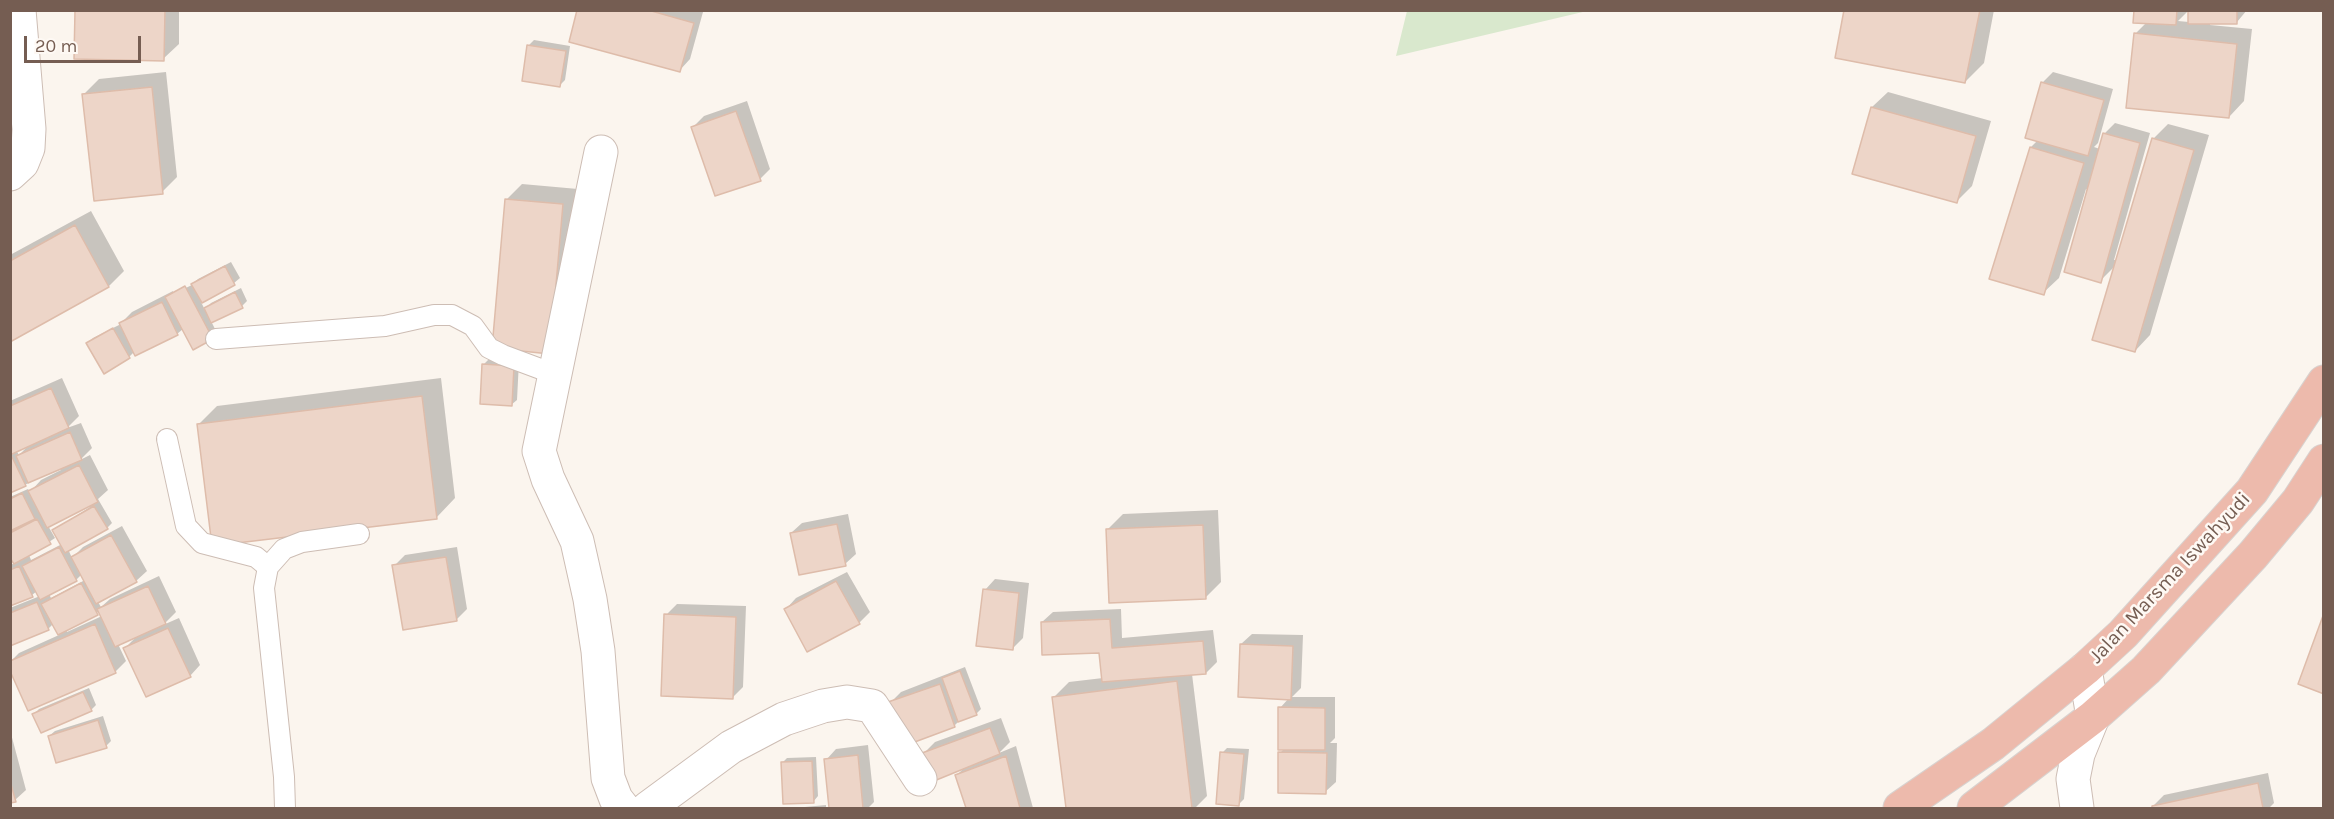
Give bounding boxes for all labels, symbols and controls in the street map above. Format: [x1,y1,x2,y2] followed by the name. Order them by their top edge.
[27,24,144,62] scale bar
[35,35,77,57] text: 20 m
[2084,487,2256,669] street label: Jalan Marsma Iswahyudi

